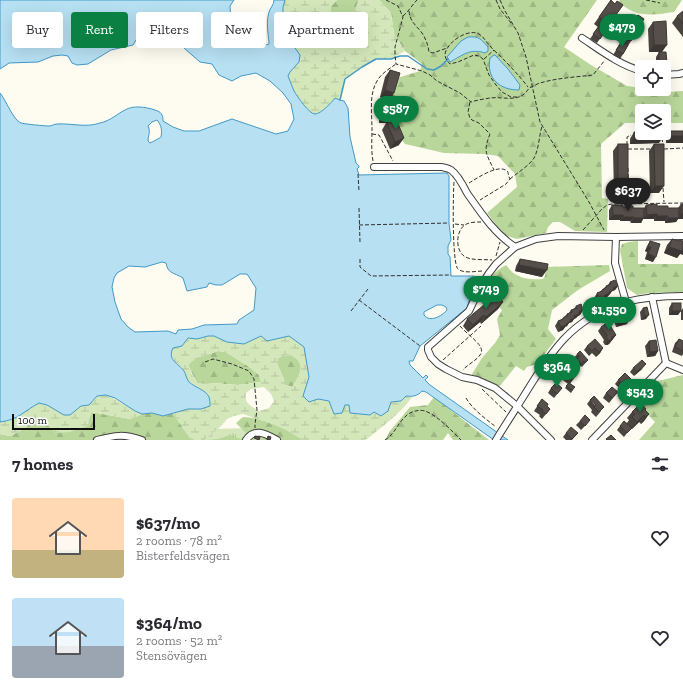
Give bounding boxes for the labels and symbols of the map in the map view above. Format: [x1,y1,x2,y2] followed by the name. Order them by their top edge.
[598,14,646,48] pin: $479
[372,96,420,130] pin: $587
[604,178,652,212] pin: $637
[462,276,510,310] pin: $749
[576,297,642,331] pin: $1,550
[533,354,581,388] pin: $364
[616,379,664,413] pin: $543
[12,412,95,431] scale bar

